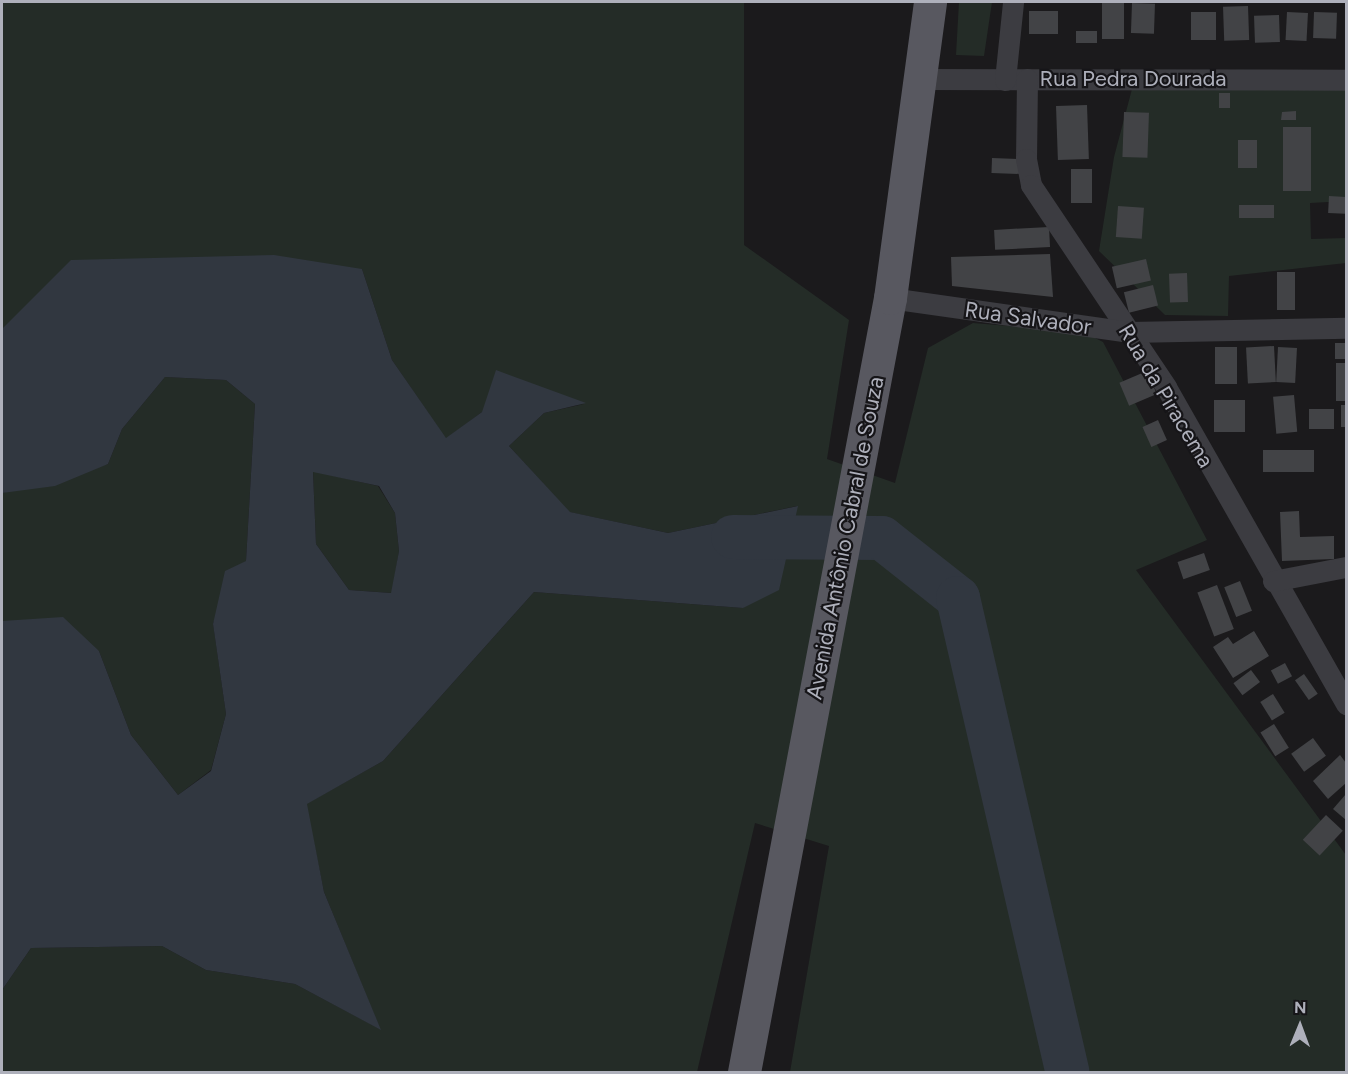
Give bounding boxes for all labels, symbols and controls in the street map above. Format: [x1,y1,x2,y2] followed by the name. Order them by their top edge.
[1039,66,1227,92] street label: Rua Pedra Dourada
[963,296,1093,340] street label: Rua Salvador
[1113,320,1219,472] street label: Rua da Piracema
[801,374,889,702] street label: Avenida Antônio Cabral de Souza
[1270,996,1330,1056] north arrow
[1294,998,1307,1017] text: N

